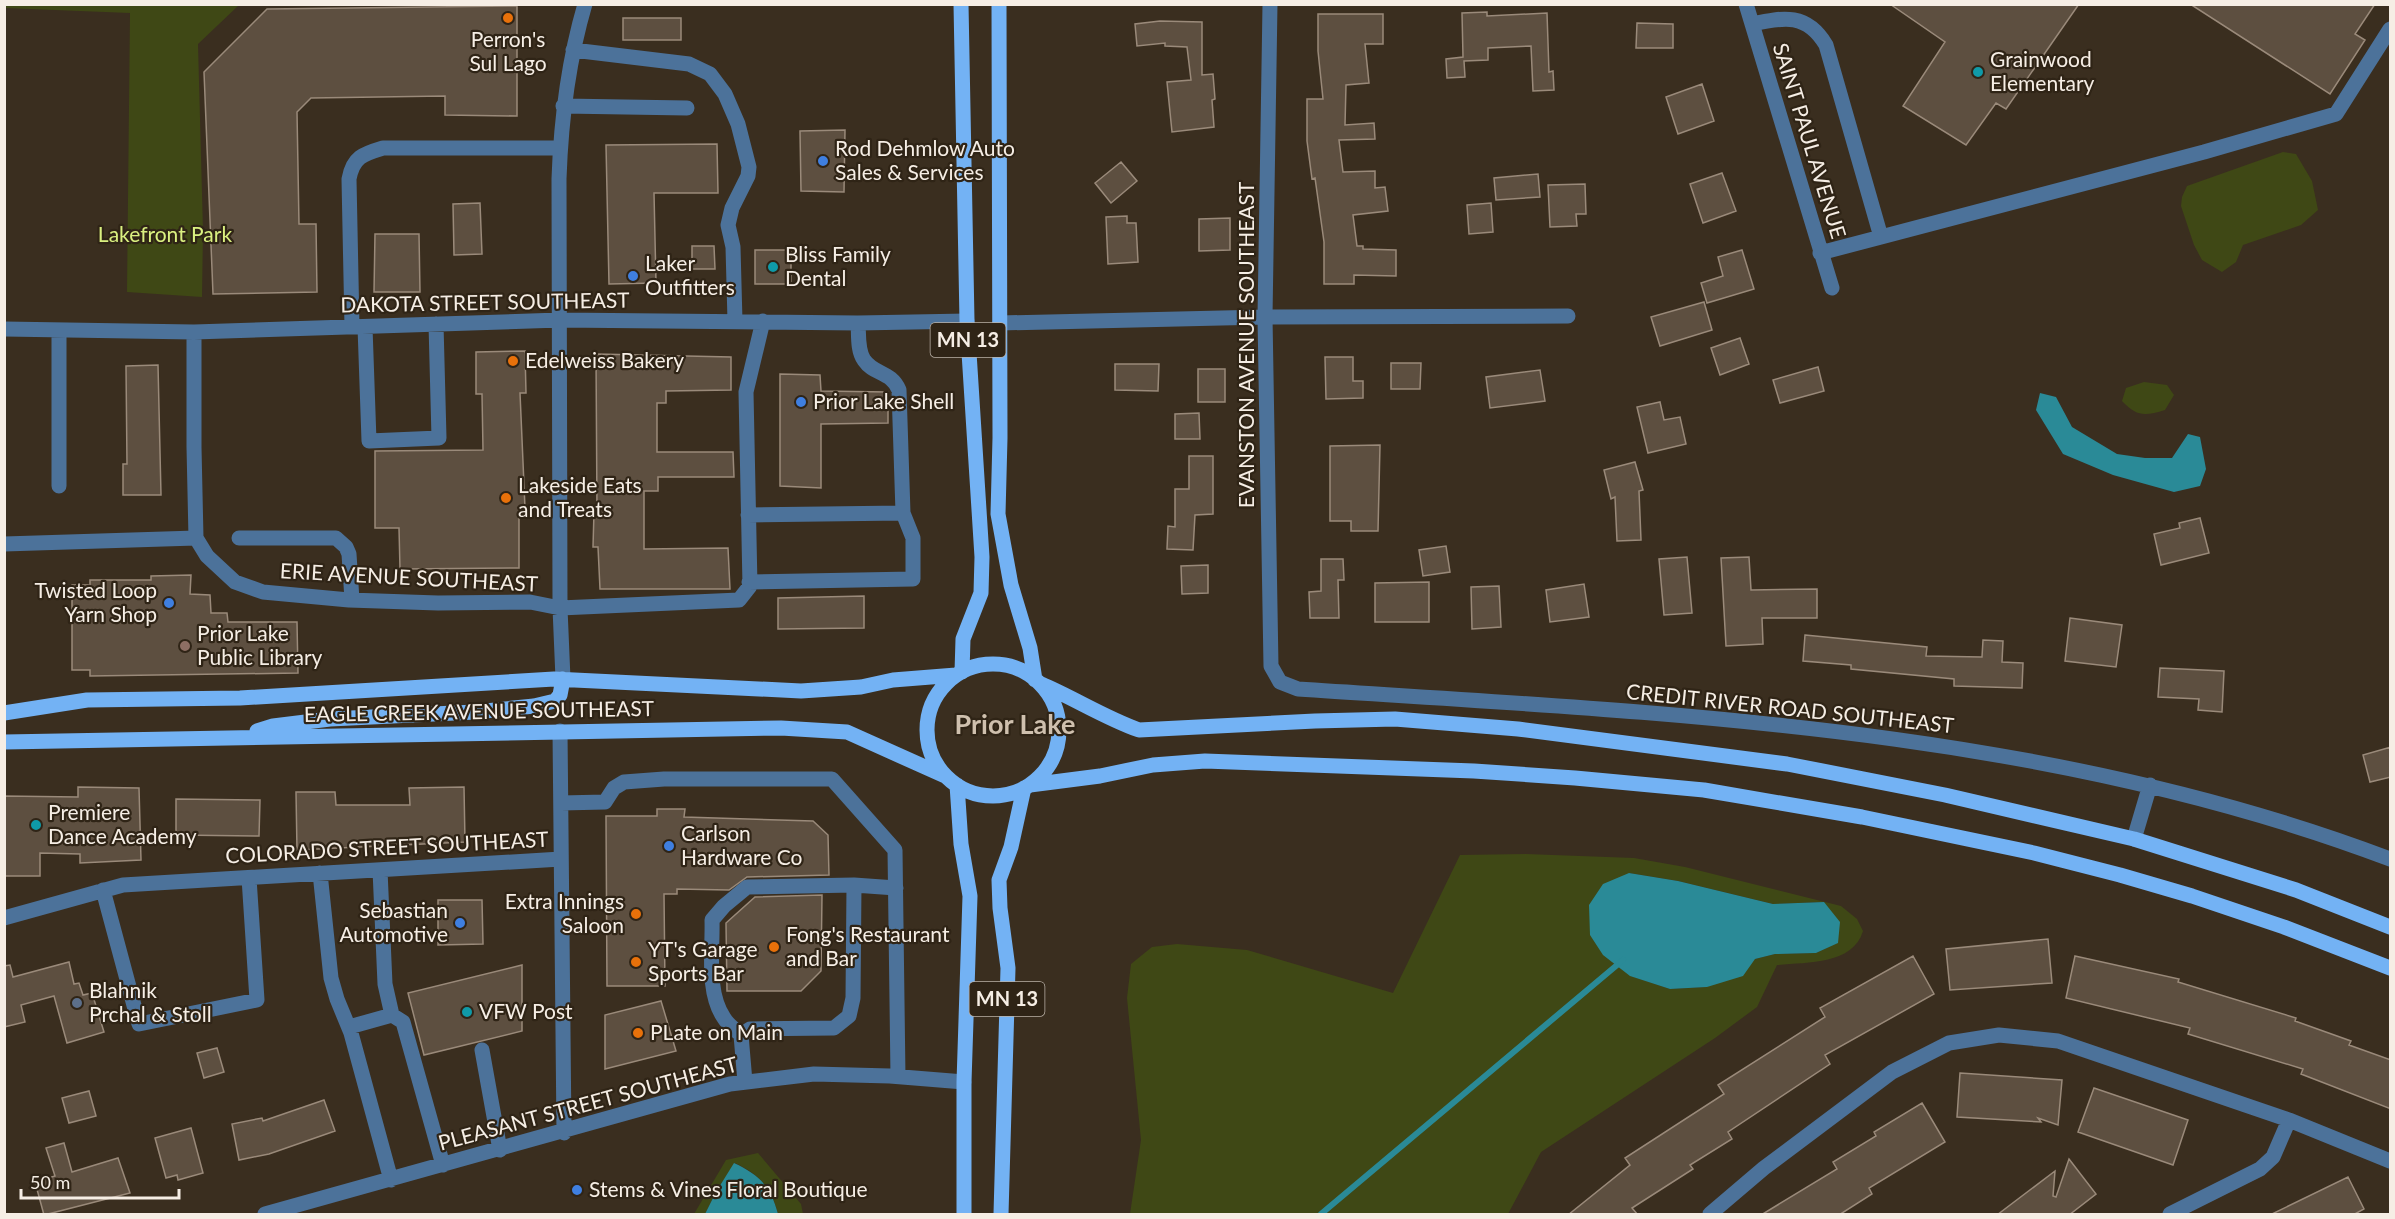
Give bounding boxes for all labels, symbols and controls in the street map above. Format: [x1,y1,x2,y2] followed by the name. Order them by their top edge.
[501,11,515,25] marker: Perron's Sul Lago
[469,26,547,75] place label: Perron's Sul Lago
[1769,40,1852,241] street label: SAINT PAUL AVENUE
[1990,46,2095,95] place label: Grainwood Elementary
[1971,65,1985,79] marker: Grainwood Elementary
[835,135,1015,184] place label: Rod Dehmlow Auto Sales & Services
[816,154,830,168] marker: Rod Dehmlow Auto Sales & Services
[1233,181,1258,508] street label: EVANSTON AVENUE SOUTHEAST
[98,221,232,246] park label: Lakefront Park
[785,241,891,290] place label: Bliss Family Dental
[645,250,735,299] place label: Laker Outfitters
[766,260,780,274] marker: Bliss Family Dental
[626,269,640,283] marker: Laker Outfitters
[340,286,630,317] street label: DAKOTA STREET SOUTHEAST
[930,323,1006,357] road number: MN 13
[525,347,684,372] place label: Edelweiss Bakery
[506,354,520,368] marker: Edelweiss Bakery
[813,388,954,413] place label: Prior Lake Shell
[794,395,808,409] marker: Prior Lake Shell
[518,472,642,521] place label: Lakeside Eats and Treats
[499,491,513,505] marker: Lakeside Eats and Treats
[279,557,539,596] street label: ERIE AVENUE SOUTHEAST
[35,577,157,626] place label: Twisted Loop Yarn Shop
[162,596,176,610] marker: Twisted Loop Yarn Shop
[197,620,323,669] place label: Prior Lake Public Library
[178,639,192,653] marker: Prior Lake Public Library
[1625,678,1956,737] street label: CREDIT RIVER ROAD SOUTHEAST
[304,695,655,726] street label: EAGLE CREEK AVENUE SOUTHEAST
[955,707,1075,740] district label: Prior Lake
[48,799,197,848] place label: Premiere Dance Academy
[29,818,43,832] marker: Premiere Dance Academy
[681,820,802,869] place label: Carlson Hardware Co
[225,826,550,867] street label: COLORADO STREET SOUTHEAST
[662,839,676,853] marker: Carlson Hardware Co
[505,888,624,937] place label: Extra Innings Saloon
[339,897,448,946] place label: Sebastian Automotive
[629,907,643,921] marker: Extra Innings Saloon
[453,916,467,930] marker: Sebastian Automotive
[786,921,950,970] place label: Fong's Restaurant and Bar
[648,936,758,985] place label: YT's Garage Sports Bar
[767,940,781,954] marker: Fong's Restaurant and Bar
[629,955,643,969] marker: YT's Garage Sports Bar
[89,977,212,1026] place label: Blahnik Prchal & Stoll
[970,982,1044,1016] road number: MN 13
[70,996,84,1010] marker: Blahnik Prchal & Stoll
[479,998,573,1023] place label: VFW Post
[460,1005,474,1019] marker: VFW Post
[650,1019,783,1044] place label: PLate on Main
[631,1026,645,1040] marker: PLate on Main
[435,1050,741,1155] street label: PLEASANT STREET SOUTHEAST
[21,1162,178,1200] scale bar
[30,1171,70,1193] text: 50 m
[589,1176,868,1201] place label: Stems & Vines Floral Boutique
[570,1183,584,1197] marker: Stems & Vines Floral Boutique

